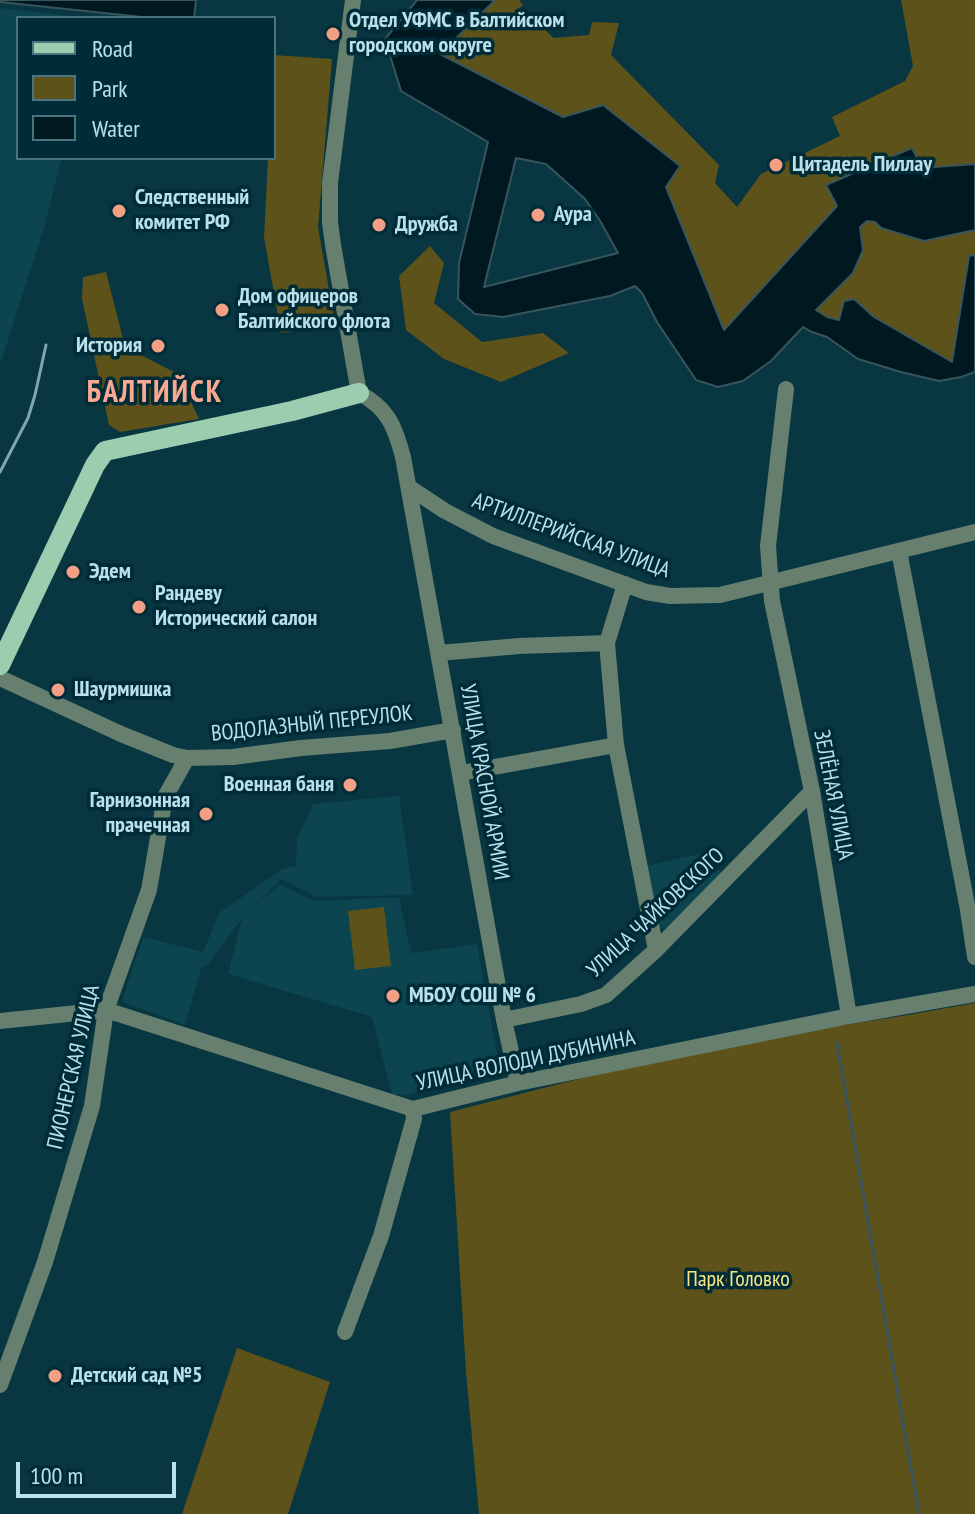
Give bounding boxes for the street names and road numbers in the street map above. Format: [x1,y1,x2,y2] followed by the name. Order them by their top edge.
[468,488,674,584] street label: АРТИЛЛЕРИЙСКАЯ УЛИЦА
[454,682,514,882] street label: УЛИЦА КРАСНОЙ АРМИИ
[210,700,414,748] street label: ВОДОЛАЗНЫЙ ПЕРЕУЛОК
[807,728,859,862] street label: ЗЕЛЁНАЯ УЛИЦА
[582,843,730,983] street label: УЛИЦА ЧАЙКОВСКОГО
[42,982,106,1152] street label: ПИОНЕРСКАЯ УЛИЦА
[414,1025,638,1097] street label: УЛИЦА ВОЛОДИ ДУБИНИНА

